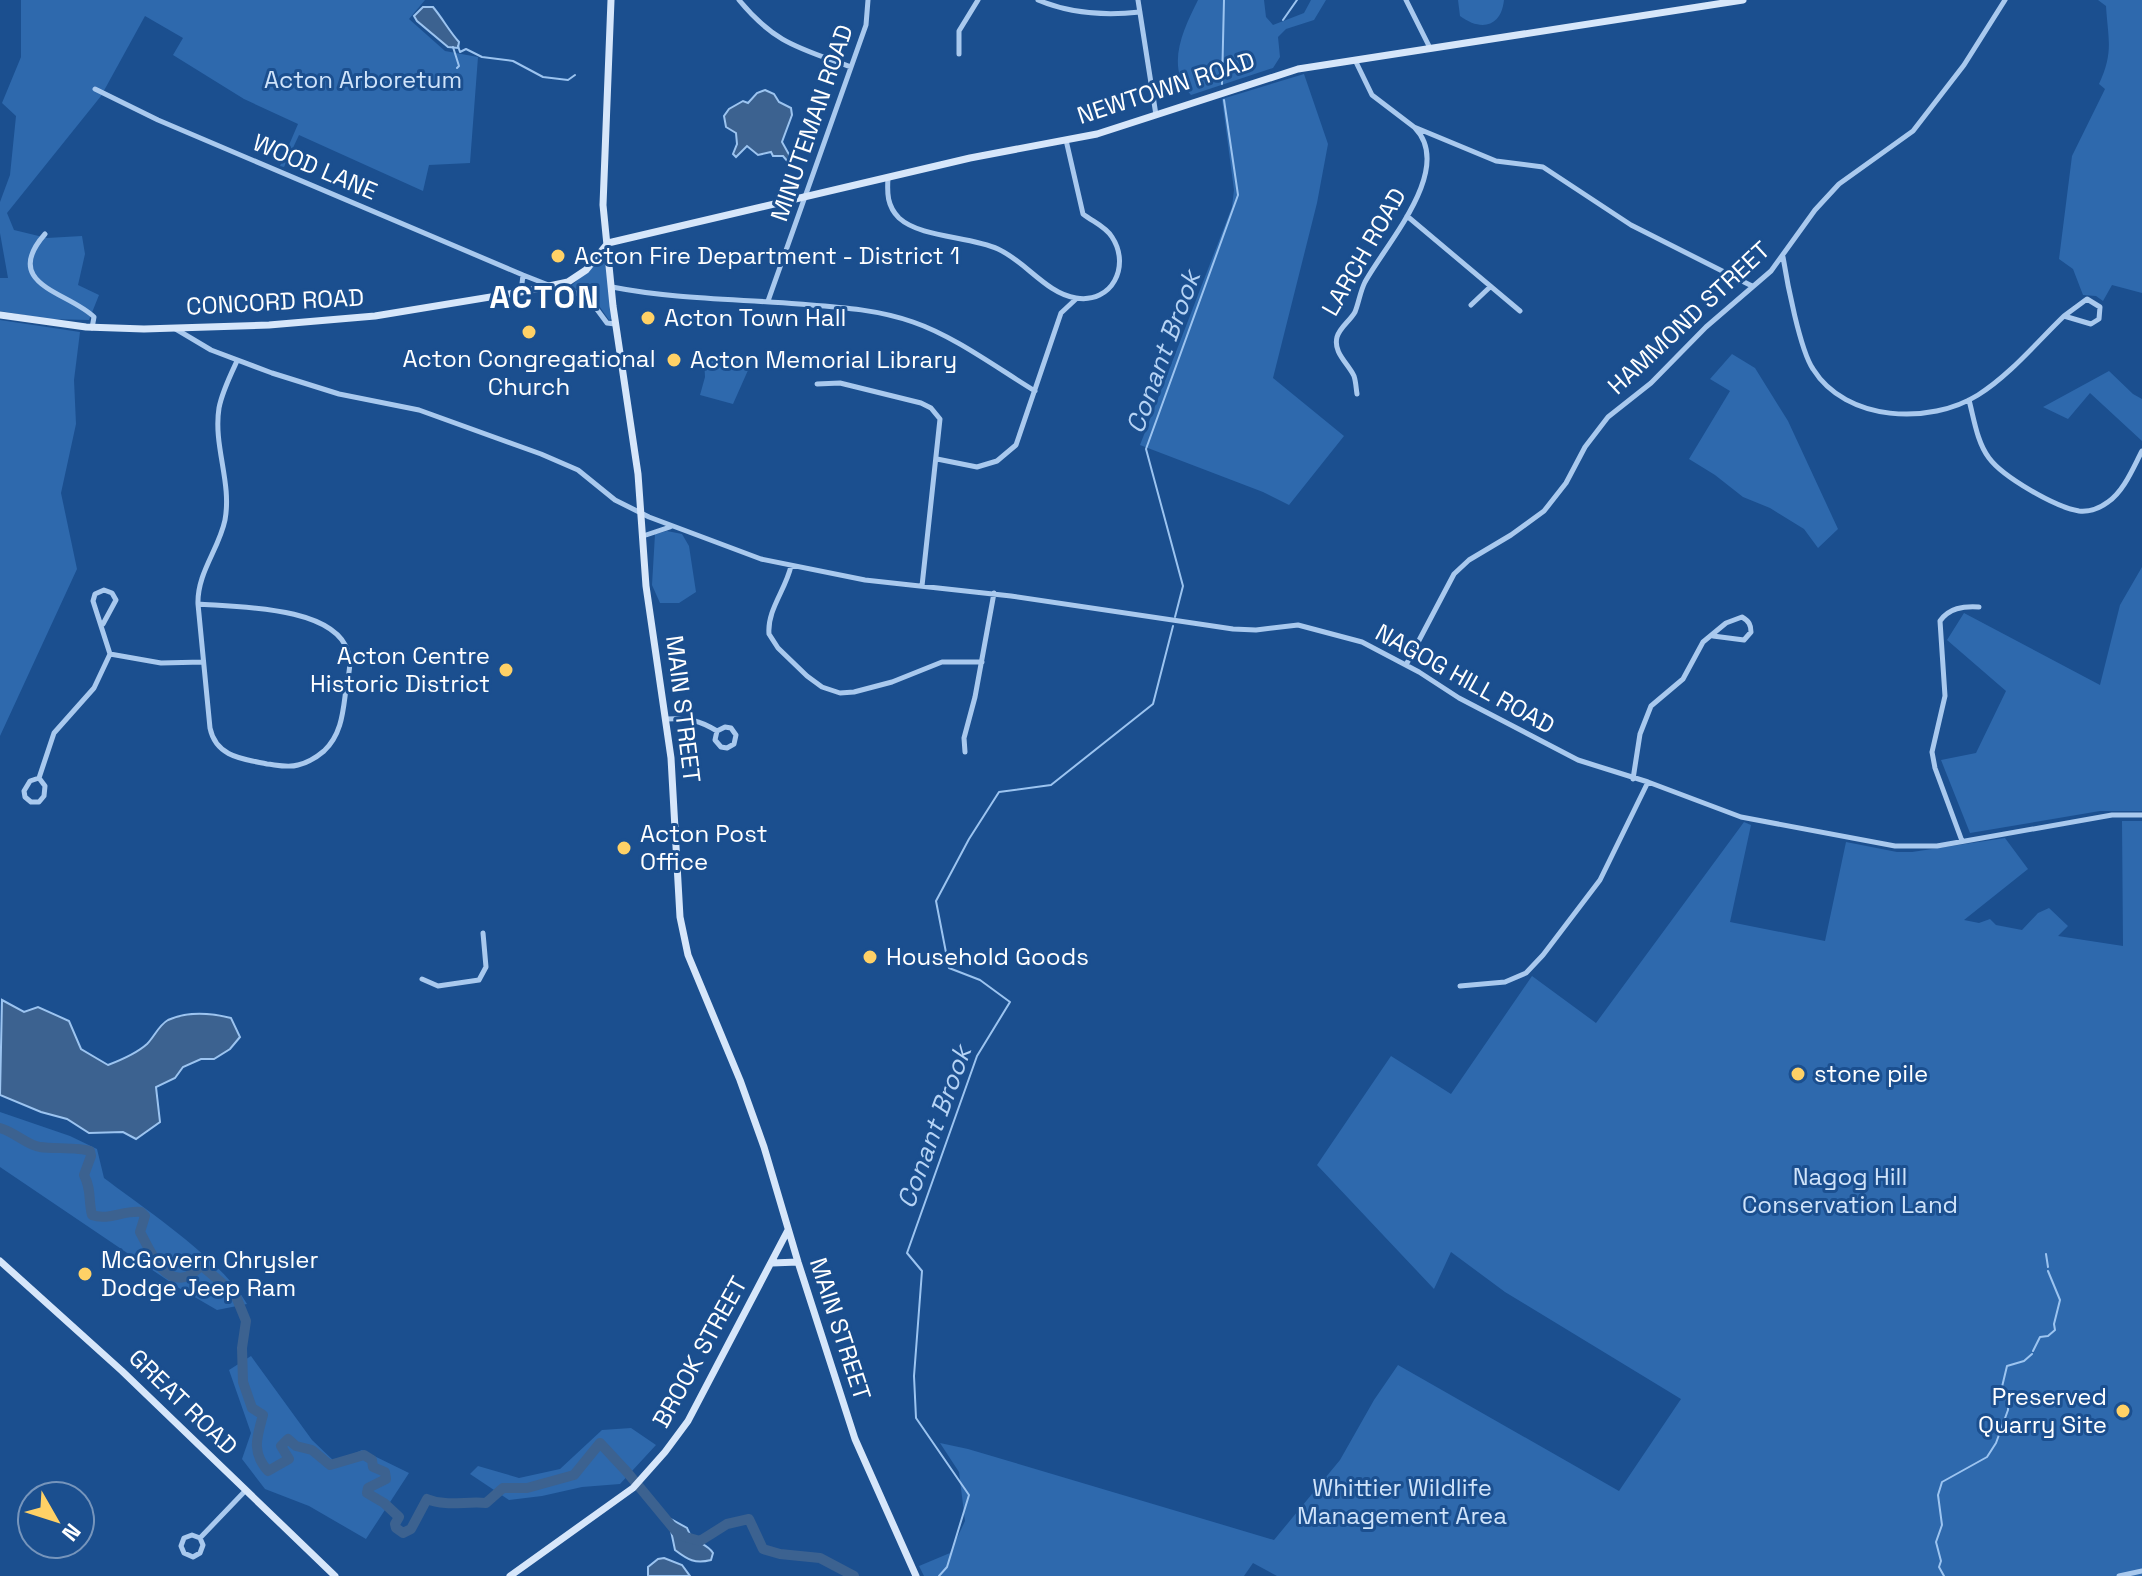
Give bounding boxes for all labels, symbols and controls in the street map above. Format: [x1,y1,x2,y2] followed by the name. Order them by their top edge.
[763,20,860,225] street label: MINUTEMAN ROAD
[1073,44,1259,131] street label: NEWTOWN ROAD
[264,64,462,95] park label: Acton Arboretum
[248,126,382,207] street label: WOOD LANE
[1314,182,1413,321] street label: LARCH ROAD
[1601,234,1776,401] street label: HAMMOND STREET
[574,240,960,271] place label: Acton Fire Department - District 1
[549,247,567,265] marker: Acton Fire Department - District 1
[1118,263,1209,438] water label: Conant Brook
[489,277,601,317] district label: ACTON
[185,281,365,322] street label: CONCORD ROAD
[664,302,846,333] place label: Acton Town Hall
[639,309,657,327] marker: Acton Town Hall
[520,323,538,341] marker: Acton Congregational Church
[402,343,656,402] place label: Acton Congregational Church
[690,344,957,375] place label: Acton Memorial Library
[665,351,683,369] marker: Acton Memorial Library
[1370,617,1560,741] street label: NAGOG HILL ROAD
[659,633,708,784] street label: MAIN STREET
[310,640,490,699] place label: Acton Centre Historic District
[497,661,515,679] marker: Acton Centre Historic District
[640,818,768,877] place label: Acton Post Office
[615,839,633,857] marker: Acton Post Office
[886,941,1089,972] place label: Household Goods
[861,948,879,966] marker: Household Goods
[889,1038,980,1213] water label: Conant Brook
[1814,1058,1928,1089] place label: stone pile
[1789,1065,1807,1083] marker: stone pile
[1742,1161,1958,1220] park label: Nagog Hill Conservation Land
[101,1244,319,1303] place label: McGovern Chrysler Dodge Jeep Ram
[803,1254,878,1404] street label: MAIN STREET
[76,1265,94,1283] marker: McGovern Chrysler Dodge Jeep Ram
[645,1271,754,1433] street label: BROOK STREET
[122,1342,244,1461] street label: GREAT ROAD
[1978,1381,2107,1440] place label: Preserved Quarry Site
[2114,1402,2132,1420] marker: Preserved Quarry Site
[1297,1472,1507,1531] park label: Whittier Wildlife Management Area
[16,1480,96,1560] north arrow
[56,1518,87,1547] text: N

